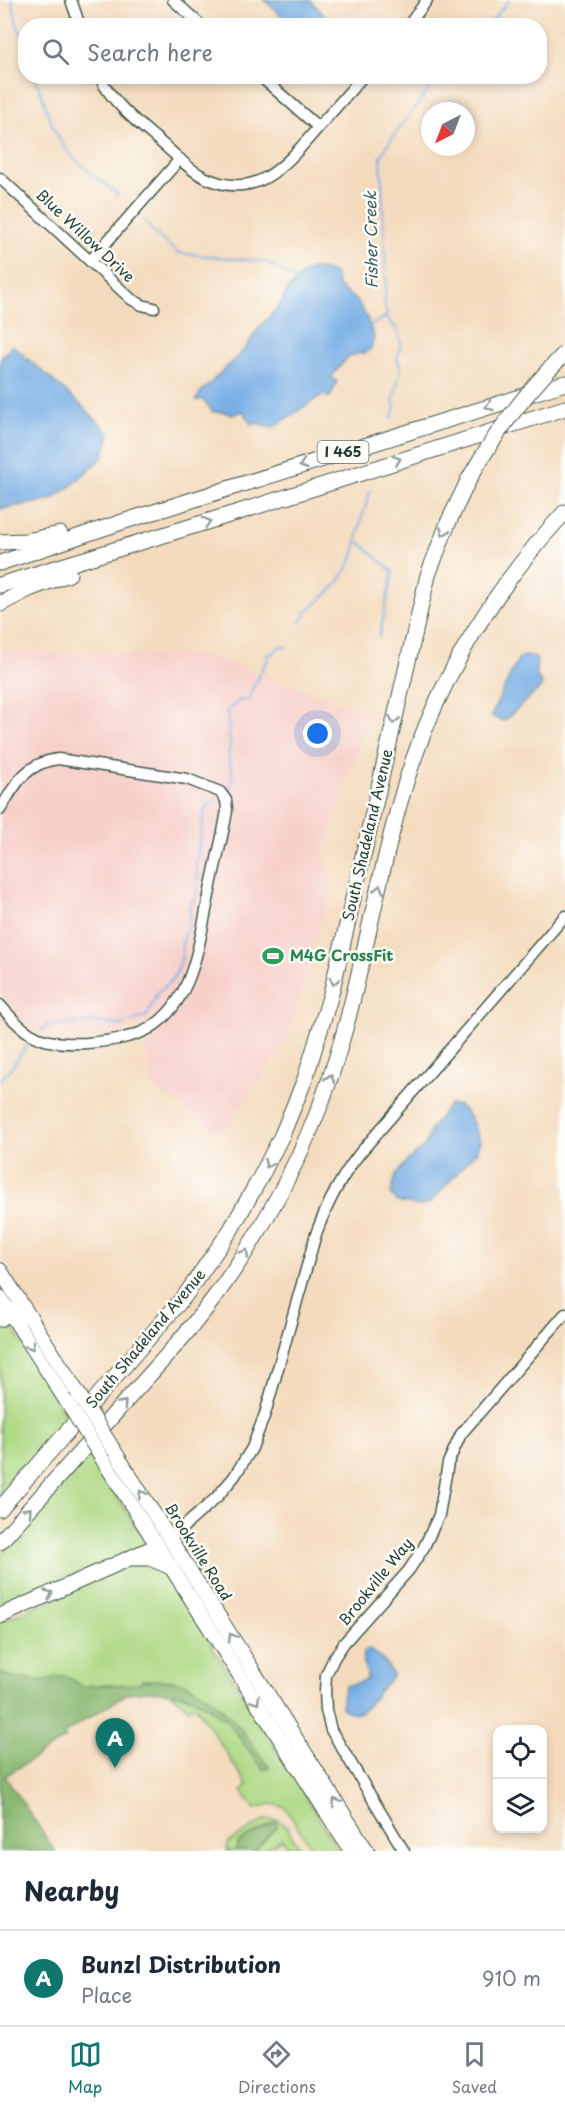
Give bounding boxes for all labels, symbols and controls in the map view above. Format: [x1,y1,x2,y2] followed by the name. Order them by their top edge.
[18,18,547,84] search box
[39,35,72,68] icon: search
[87,35,213,68] text: Search here
[421,102,475,156] north arrow
[31,183,141,287] street label: Blue Willow Drive
[357,190,383,289] water label: Fisher Creek
[484,399,495,411] one-way arrow
[318,441,368,463] road number: I 465
[391,455,402,468] one-way arrow
[298,458,309,470] one-way arrow
[201,517,212,530] one-way arrow
[439,526,451,537] one-way arrow
[388,715,401,725] one-way arrow
[303,719,332,748] your location
[336,746,398,923] street label: South Shadeland Avenue
[372,885,385,895] one-way arrow
[290,943,393,966] place label: M4G CrossFit
[261,944,285,968] sports icon: M4G CrossFit
[328,976,341,986] one-way arrow
[323,1073,336,1084] one-way arrow
[263,1158,275,1169] one-way arrow
[238,1248,249,1259] one-way arrow
[79,1263,210,1413] street label: South Shadeland Avenue
[24,1340,36,1350] one-way arrow
[116,1401,127,1411] one-way arrow
[137,1490,149,1500] one-way arrow
[160,1498,239,1605] street label: Brookville Road
[21,1507,32,1517] one-way arrow
[332,1532,418,1630] street label: Brookville Way
[43,1590,54,1602] one-way arrow
[228,1633,239,1644] one-way arrow
[249,1695,260,1706] one-way arrow
[96,1718,134,1768] pin: A
[493,1725,547,1833] map controls
[493,1725,547,1779] button: locate
[493,1779,547,1833] button: layers
[333,1797,344,1808] one-way arrow
[24,1871,119,1910] text: Nearby
[81,1947,281,1980] text: Bunzl Distribution
[36,1963,51,1993] text: A
[482,1963,541,1993] text: 910 m
[81,1980,132,2010] text: Place
[68,2038,102,2098] tab: Map
[238,2038,316,2098] tab: Directions
[452,2038,497,2098] tab: Saved

